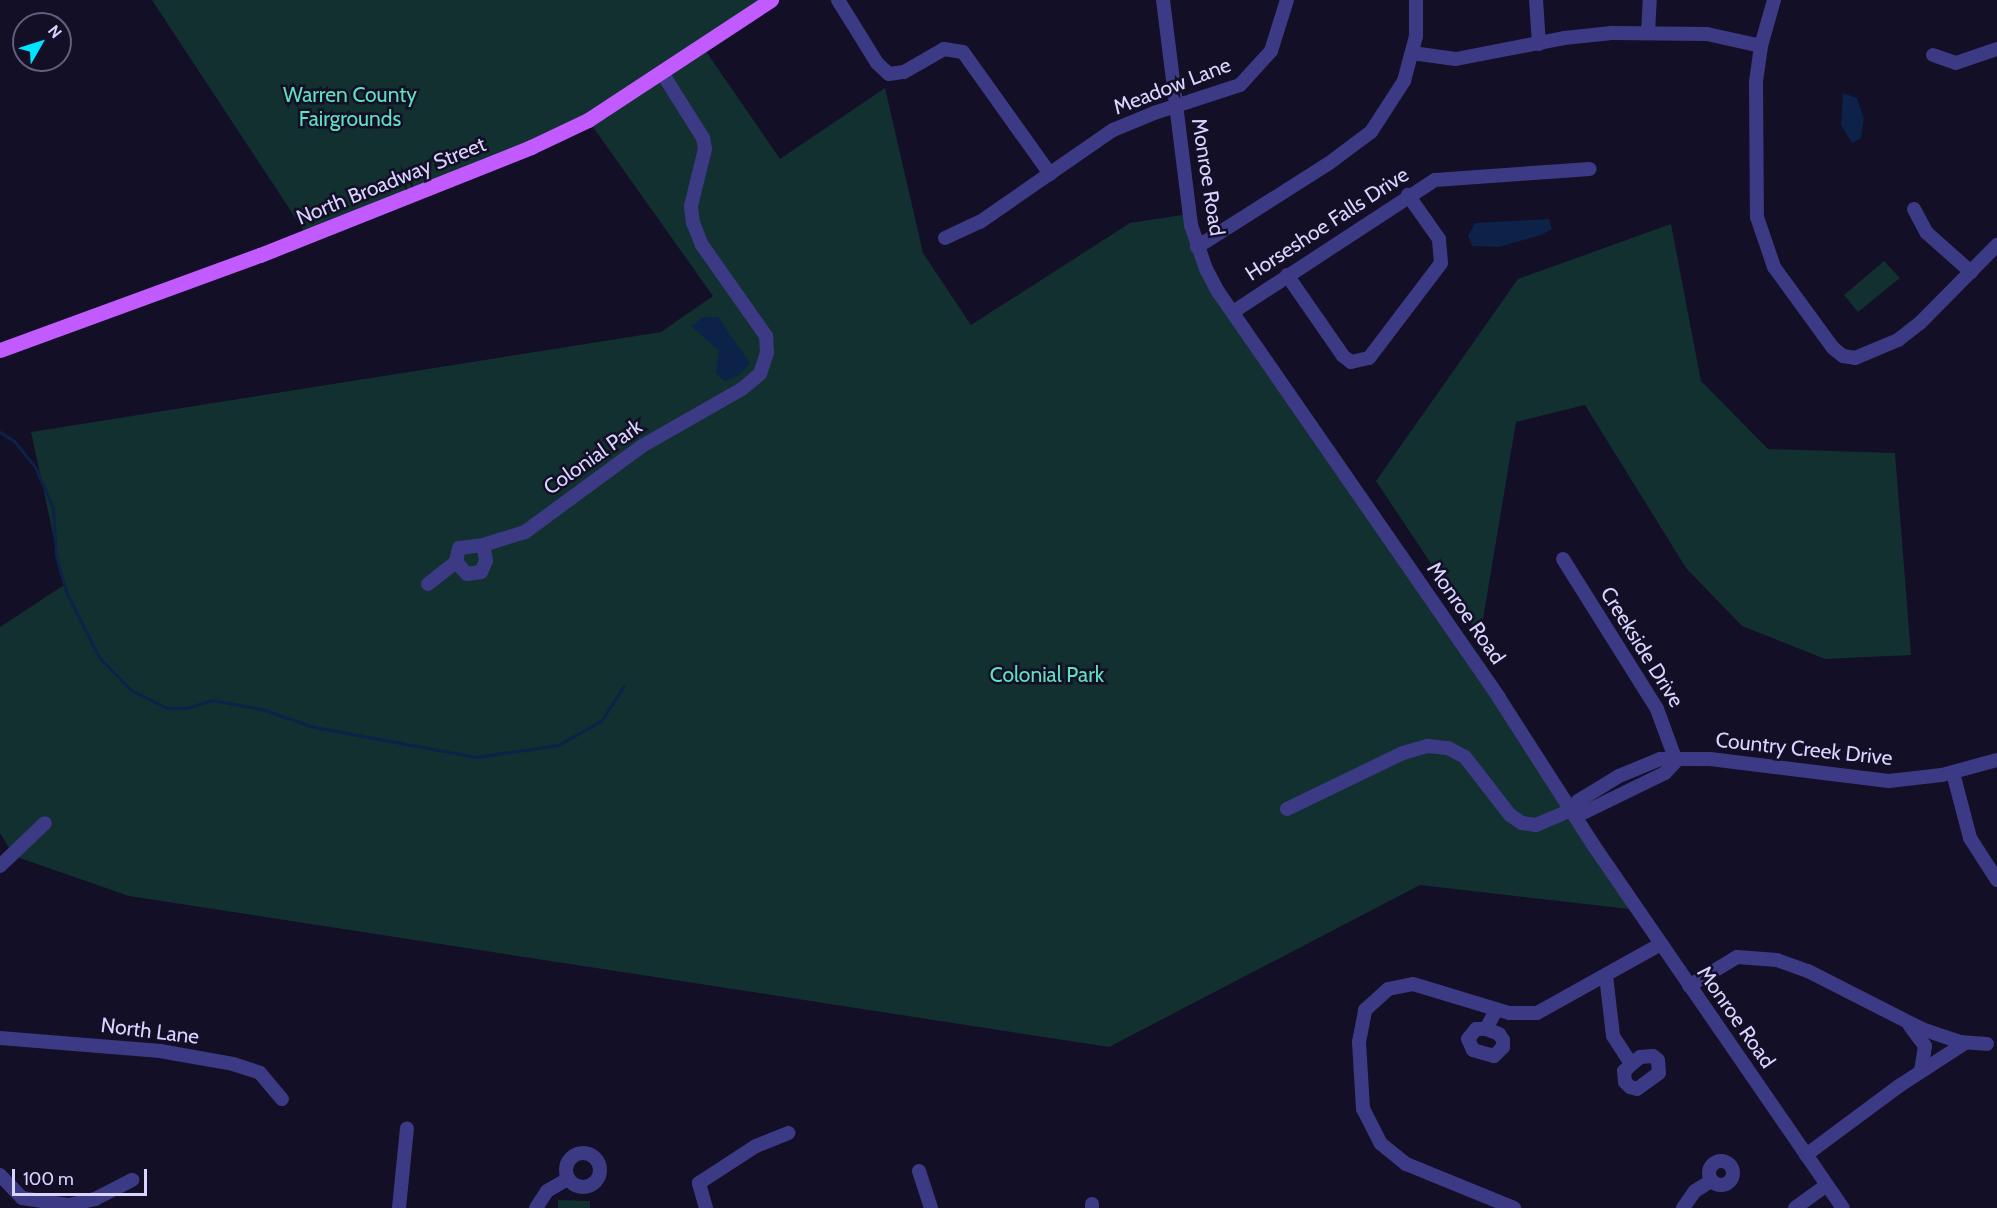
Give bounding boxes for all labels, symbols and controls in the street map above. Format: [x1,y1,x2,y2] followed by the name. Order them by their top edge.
[12,12,72,72] north arrow
[44,21,66,42] text: N
[1110,52,1234,120] street label: Meadow Lane
[283,82,417,132] park label: Warren County Fairgrounds
[1186,116,1230,238] street label: Monroe Road
[293,131,489,231] street label: North Broadway Street
[1241,162,1413,286] street label: Horseshoe Falls Drive
[539,414,647,500] street label: Colonial Park
[1422,557,1510,669] street label: Monroe Road
[1595,582,1689,712] street label: Creekside Drive
[990,662,1104,688] park label: Colonial Park
[1714,727,1894,771] street label: Country Creek Drive
[1692,961,1780,1073] street label: Monroe Road
[99,1012,201,1050] street label: North Lane
[15,1157,150,1195] scale bar
[23,1168,74,1190] text: 100 m

